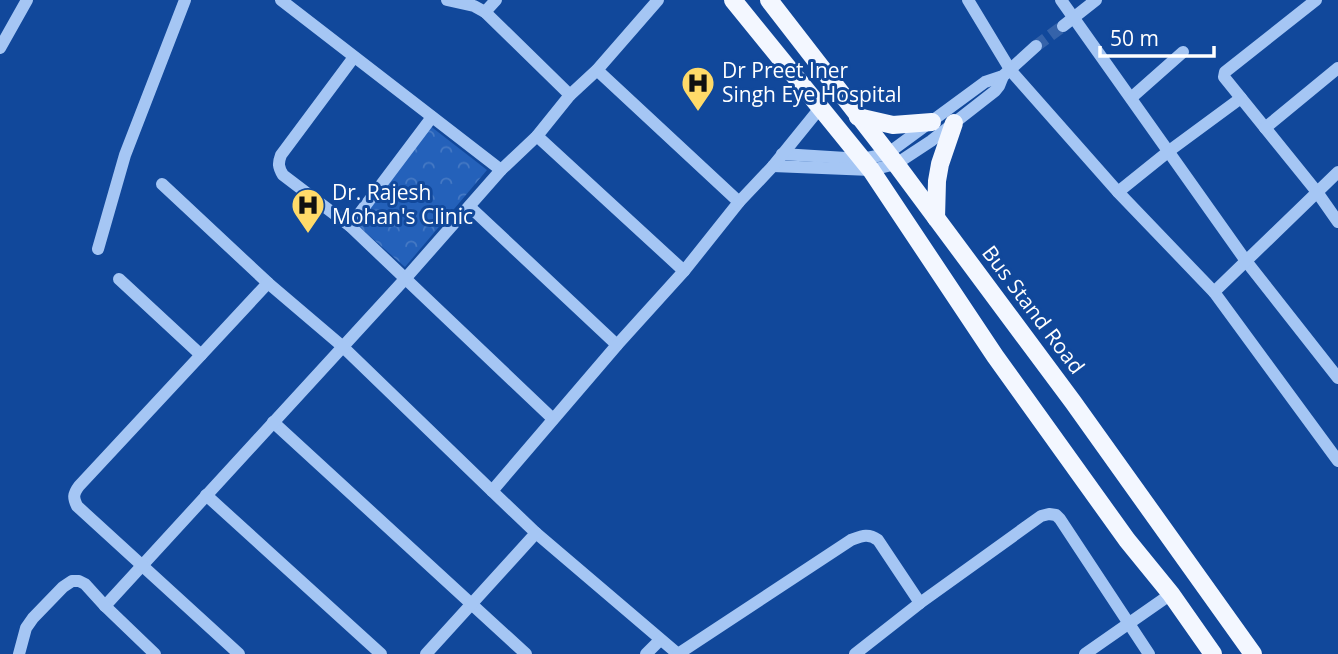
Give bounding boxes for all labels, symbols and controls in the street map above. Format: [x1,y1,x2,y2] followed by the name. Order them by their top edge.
[1100,14,1214,58] scale bar
[1110,24,1159,52] text: 50 m
[722,56,902,108] place label: Dr Preet Iner Singh Eye Hospital
[679,64,717,113] hospital icon: Dr Preet Iner Singh Eye Hospital
[332,178,473,230] place label: Dr. Rajesh Mohan's Clinic
[289,186,327,235] hospital icon: Dr. Rajesh Mohan's Clinic
[976,240,1091,379] street label: Bus Stand Road

